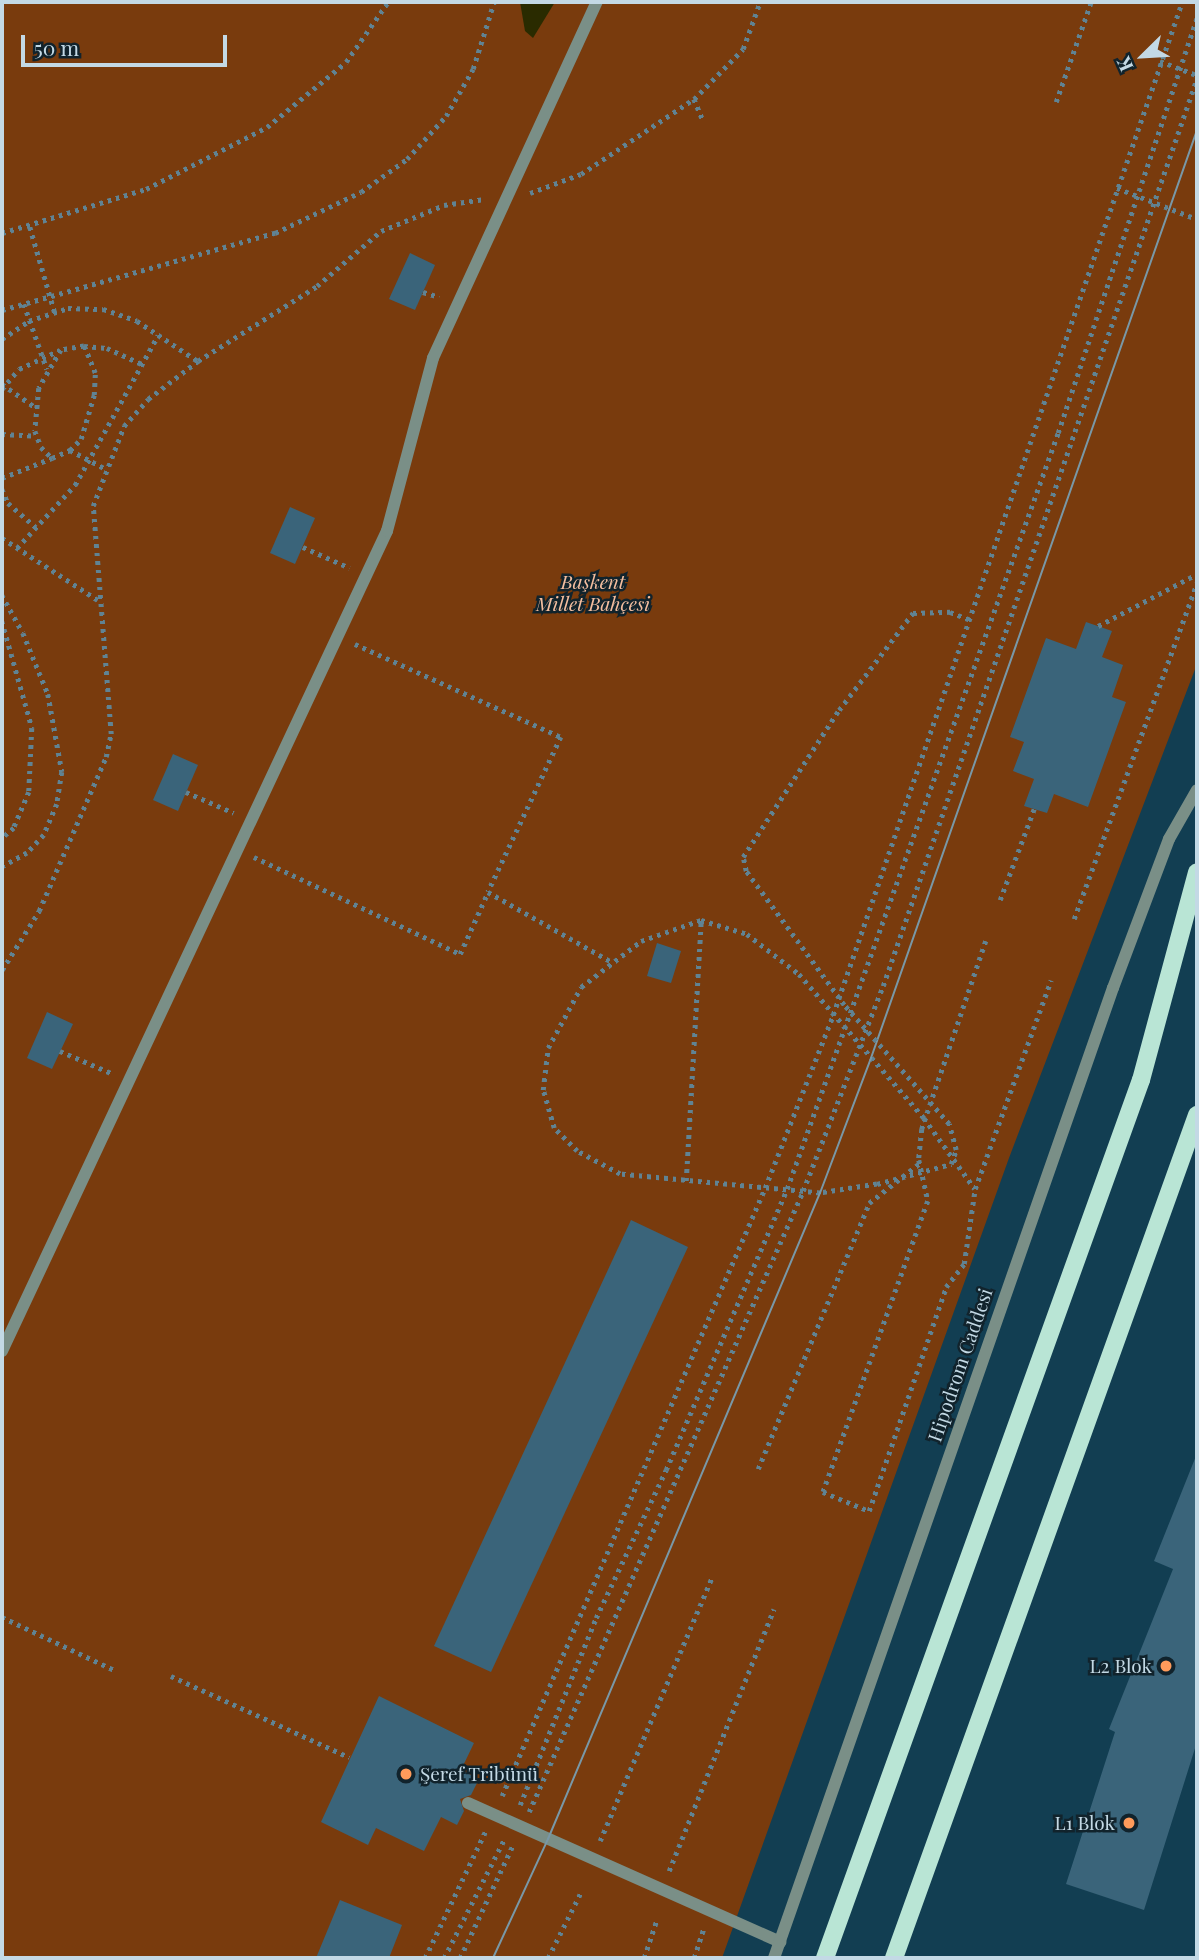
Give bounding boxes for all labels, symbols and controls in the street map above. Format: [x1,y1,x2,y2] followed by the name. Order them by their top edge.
[24,21,231,65] scale bar
[1108,21,1178,91] north arrow
[34,33,79,61] text: 50 m
[1109,53,1138,76] text: K
[536,571,650,615] park label: Başkent Millet Bahçesi
[923,1285,997,1445] street label: Hipodrom Caddesi
[1089,1655,1152,1677] place label: L2 Blok
[1158,1658,1174,1674] marker: L2 Blok
[420,1763,539,1785] place label: Şeref Tribünü
[398,1766,414,1782] marker: Şeref Tribünü
[1054,1812,1115,1834] place label: L1 Blok
[1121,1815,1137,1831] marker: L1 Blok

